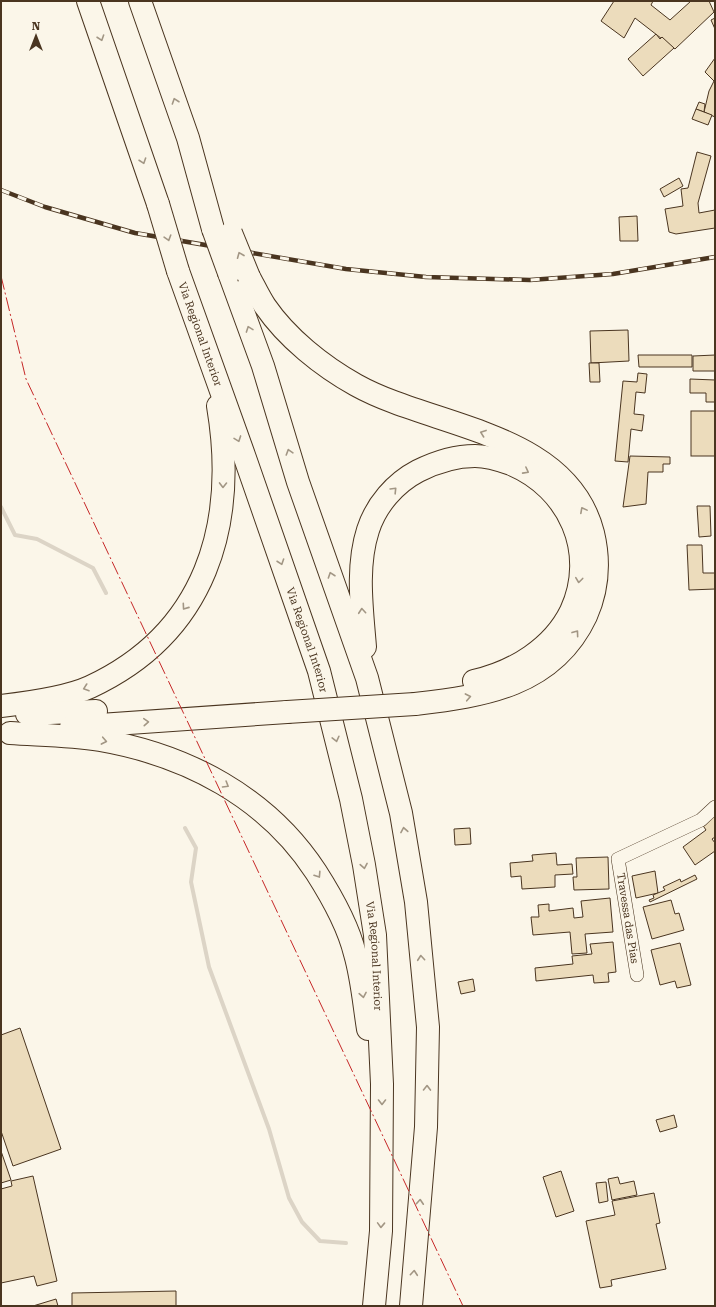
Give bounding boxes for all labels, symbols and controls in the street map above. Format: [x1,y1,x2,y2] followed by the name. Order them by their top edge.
[16,16,56,56] north arrow
[32,20,41,33] text: N
[96,34,104,41] one-way arrow
[171,98,179,105] one-way arrow
[138,157,146,164] one-way arrow
[163,234,172,241] one-way arrow
[236,251,244,258] one-way arrow
[175,280,225,389] street label: Via Regional Interior
[246,325,254,332] one-way arrow
[479,429,486,438] one-way arrow
[234,435,242,442] one-way arrow
[285,449,294,456] one-way arrow
[521,466,529,474] one-way arrow
[219,482,227,488] one-way arrow
[389,487,396,495] one-way arrow
[580,507,588,514] one-way arrow
[277,558,285,565] one-way arrow
[327,572,336,579] one-way arrow
[575,577,584,583] one-way arrow
[283,586,330,694] street label: Via Regional Interior
[183,603,190,610] one-way arrow
[358,608,367,614] one-way arrow
[571,630,579,637] one-way arrow
[82,683,89,692] one-way arrow
[465,693,471,702] one-way arrow
[143,717,149,726] one-way arrow
[101,736,107,745] one-way arrow
[332,736,340,742] one-way arrow
[222,780,229,787] one-way arrow
[400,827,409,833] one-way arrow
[359,863,368,869] one-way arrow
[313,871,321,878] one-way arrow
[614,872,641,964] street label: Travessa das Pias
[363,900,385,1011] street label: Via Regional Interior
[417,955,426,961] one-way arrow
[358,992,366,999] one-way arrow
[422,1085,431,1091] one-way arrow
[378,1099,386,1105] one-way arrow
[415,1199,424,1205] one-way arrow
[377,1222,385,1228] one-way arrow
[409,1270,418,1277] one-way arrow

